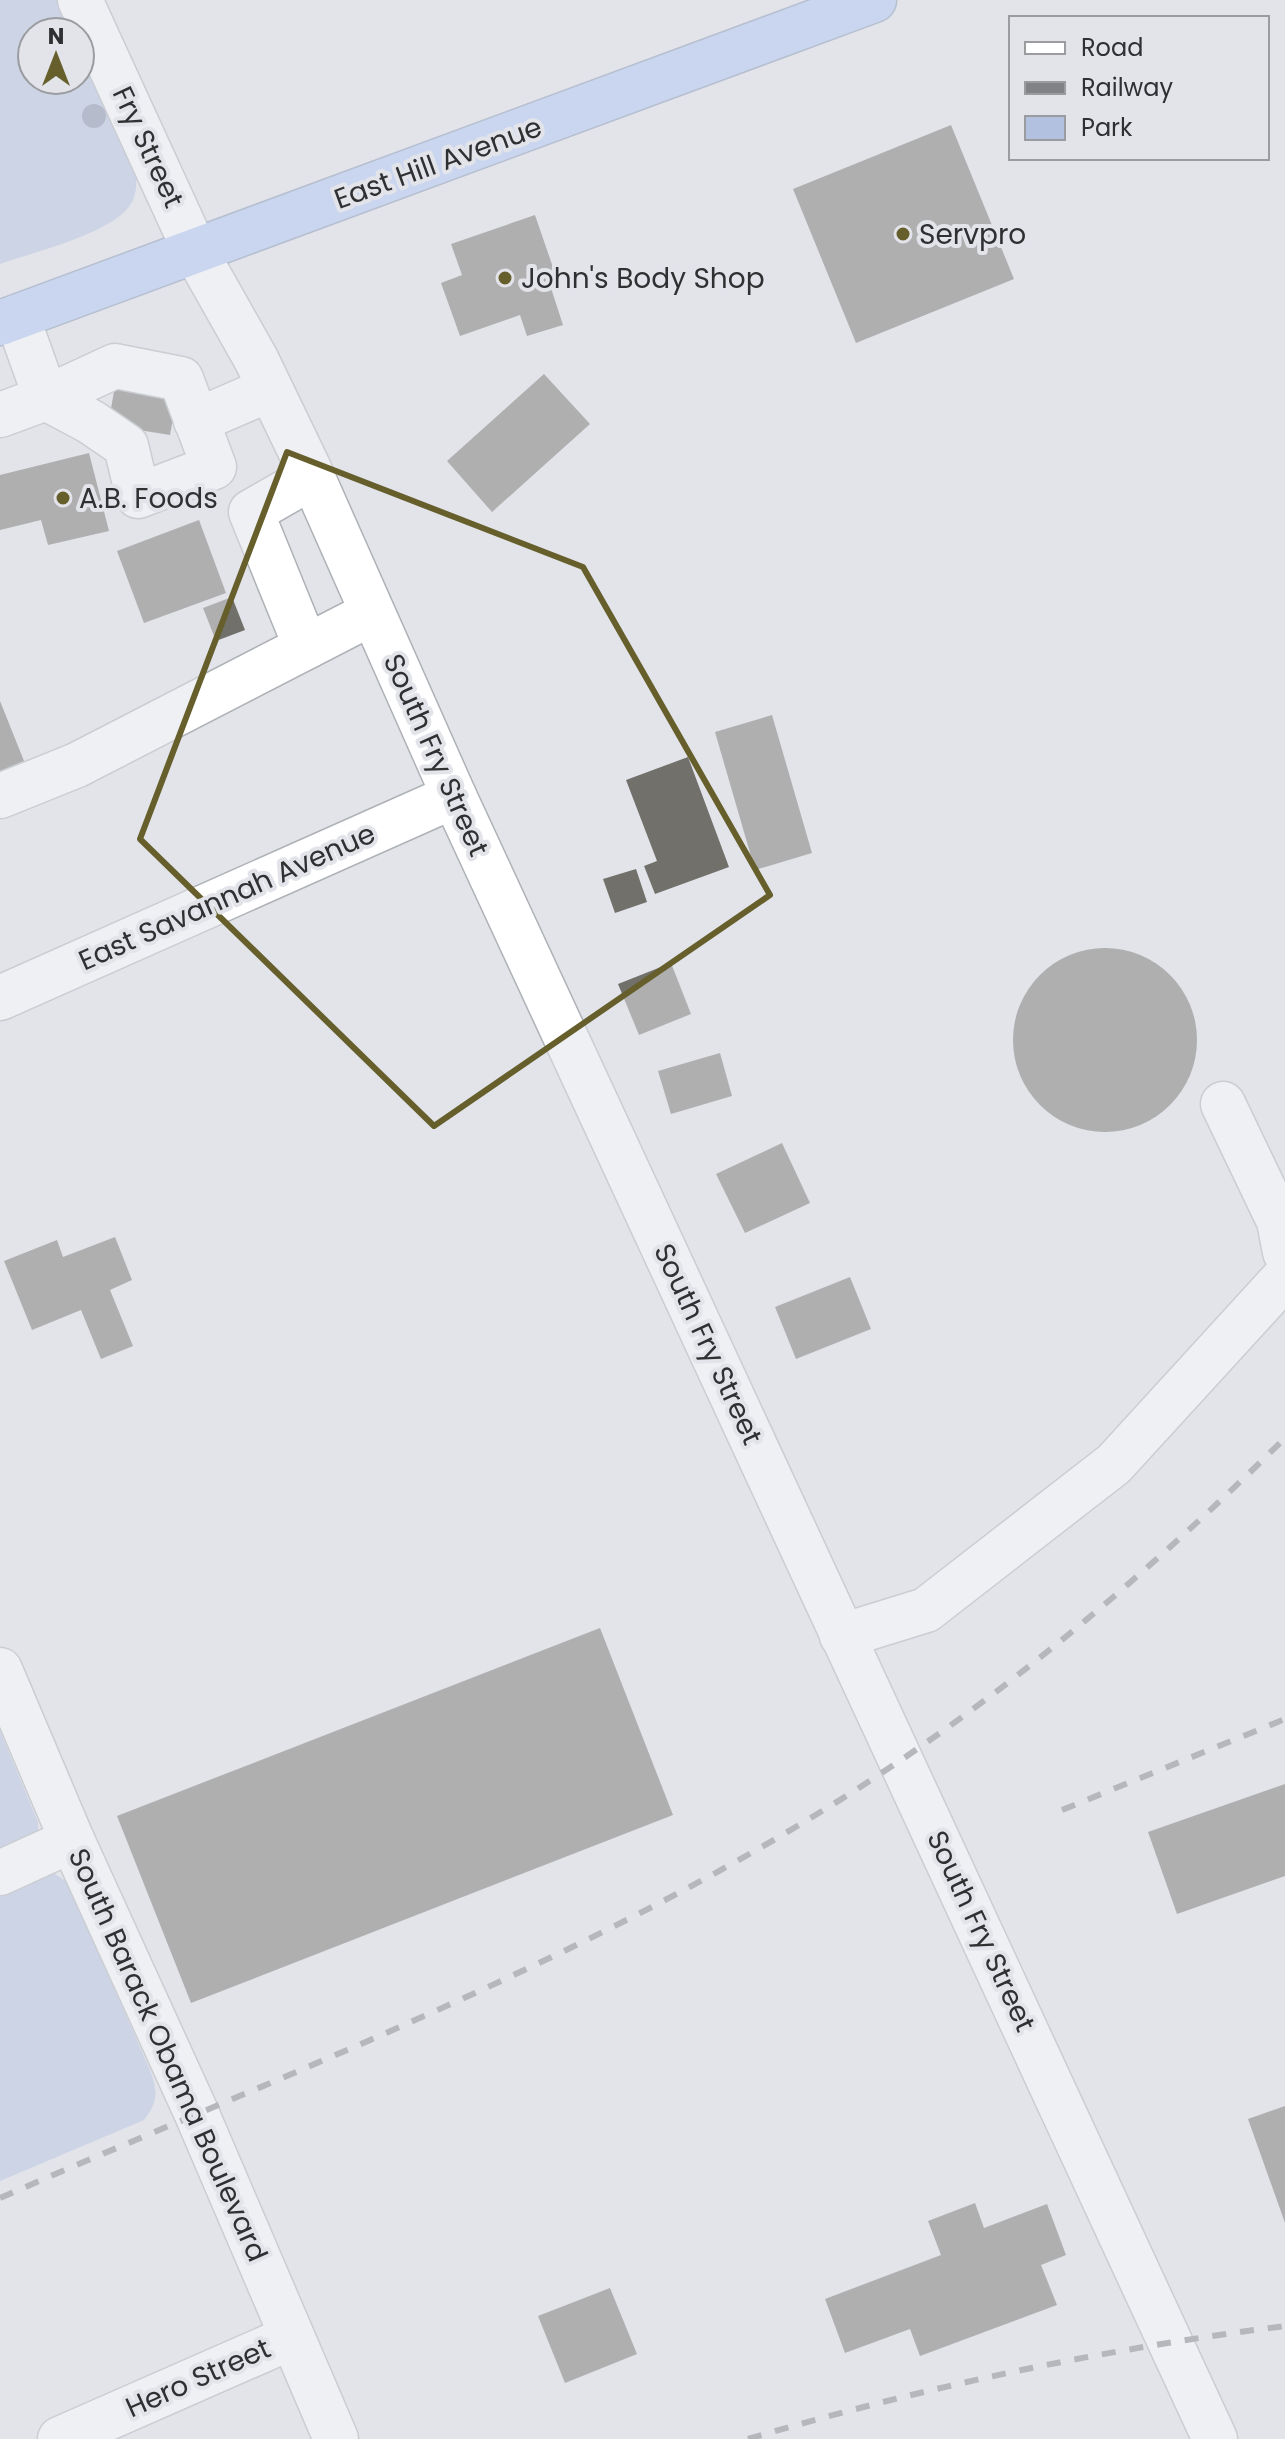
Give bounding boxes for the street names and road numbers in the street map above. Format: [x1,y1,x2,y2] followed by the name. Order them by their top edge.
[103,80,193,214] street label: Fry Street
[329,107,547,219] street label: East Hill Avenue
[374,648,498,862] street label: South Fry Street
[72,814,382,980] street label: East Savannah Avenue
[644,1237,772,1451] street label: South Fry Street
[917,1824,1045,2038] street label: South Fry Street
[59,1842,277,2268] street label: South Barack Obama Boulevard
[119,2329,277,2427] street label: Hero Street

